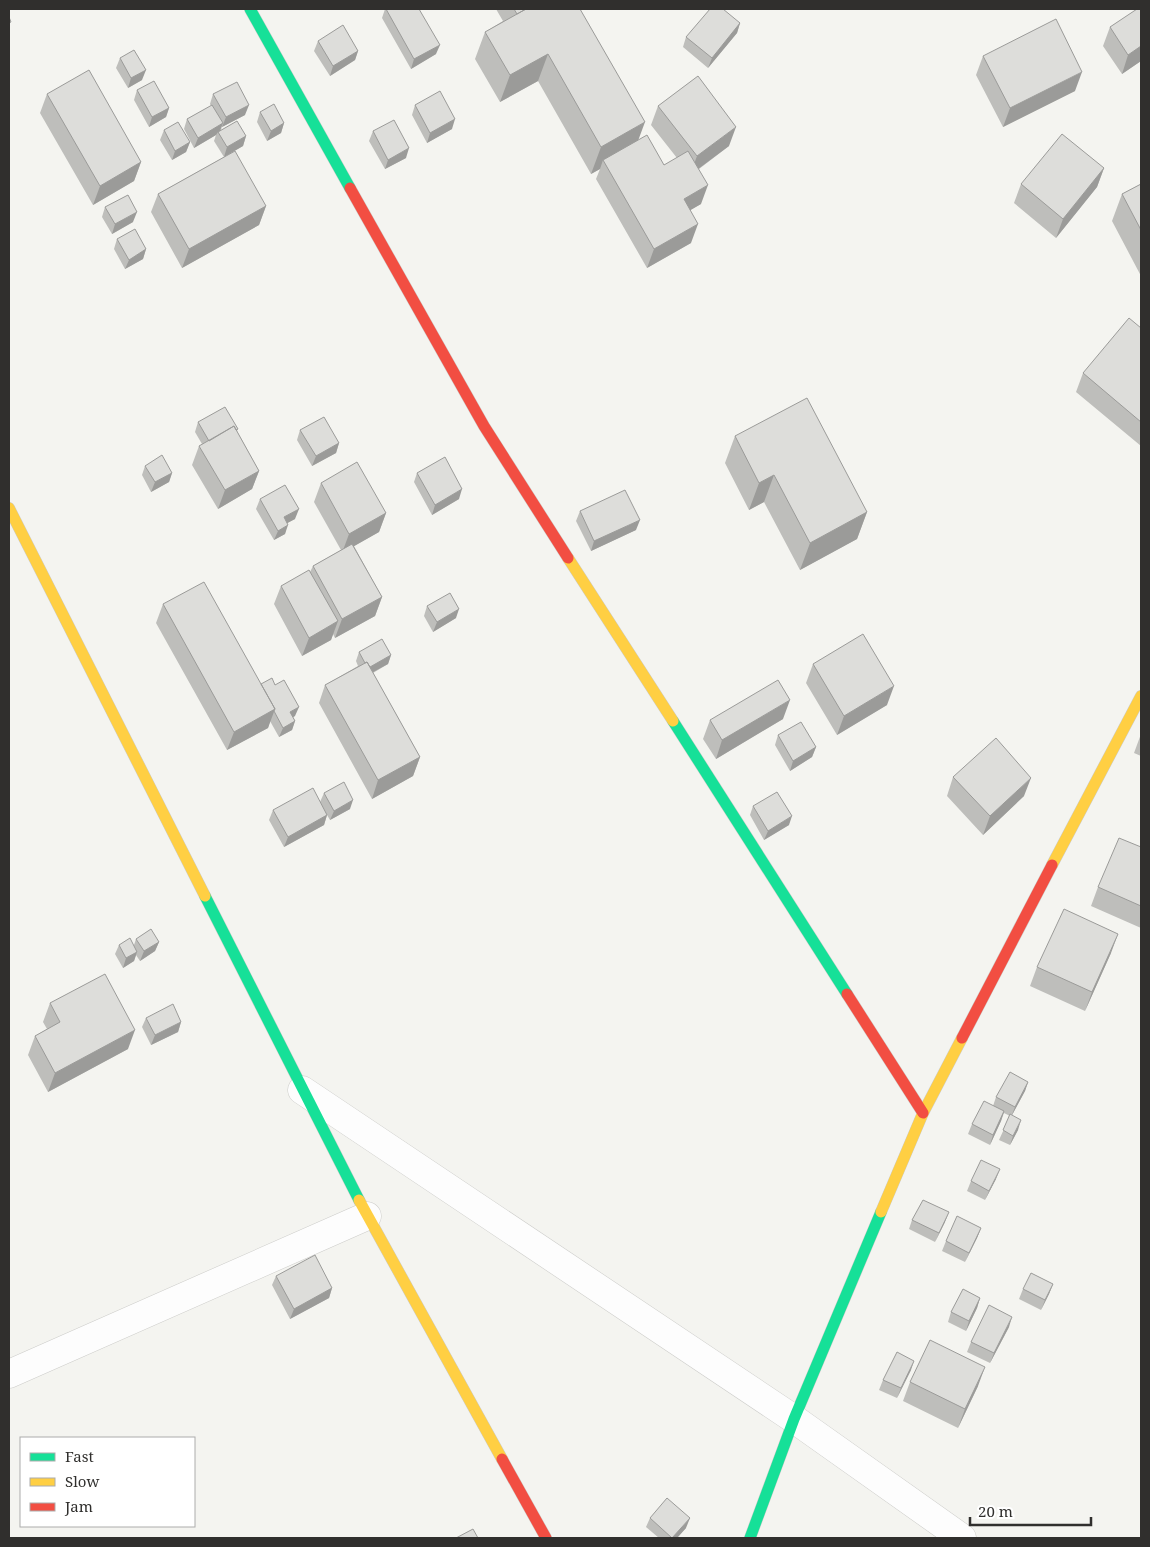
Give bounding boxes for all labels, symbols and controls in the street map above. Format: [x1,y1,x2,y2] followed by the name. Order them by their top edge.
[20,1437,195,1527] legend
[65,1446,94,1466] text: Fast
[65,1471,99,1491] text: Slow
[970,1494,1091,1526] scale bar
[64,1496,93,1516] text: Jam
[978,1501,1013,1521] text: 20 m

